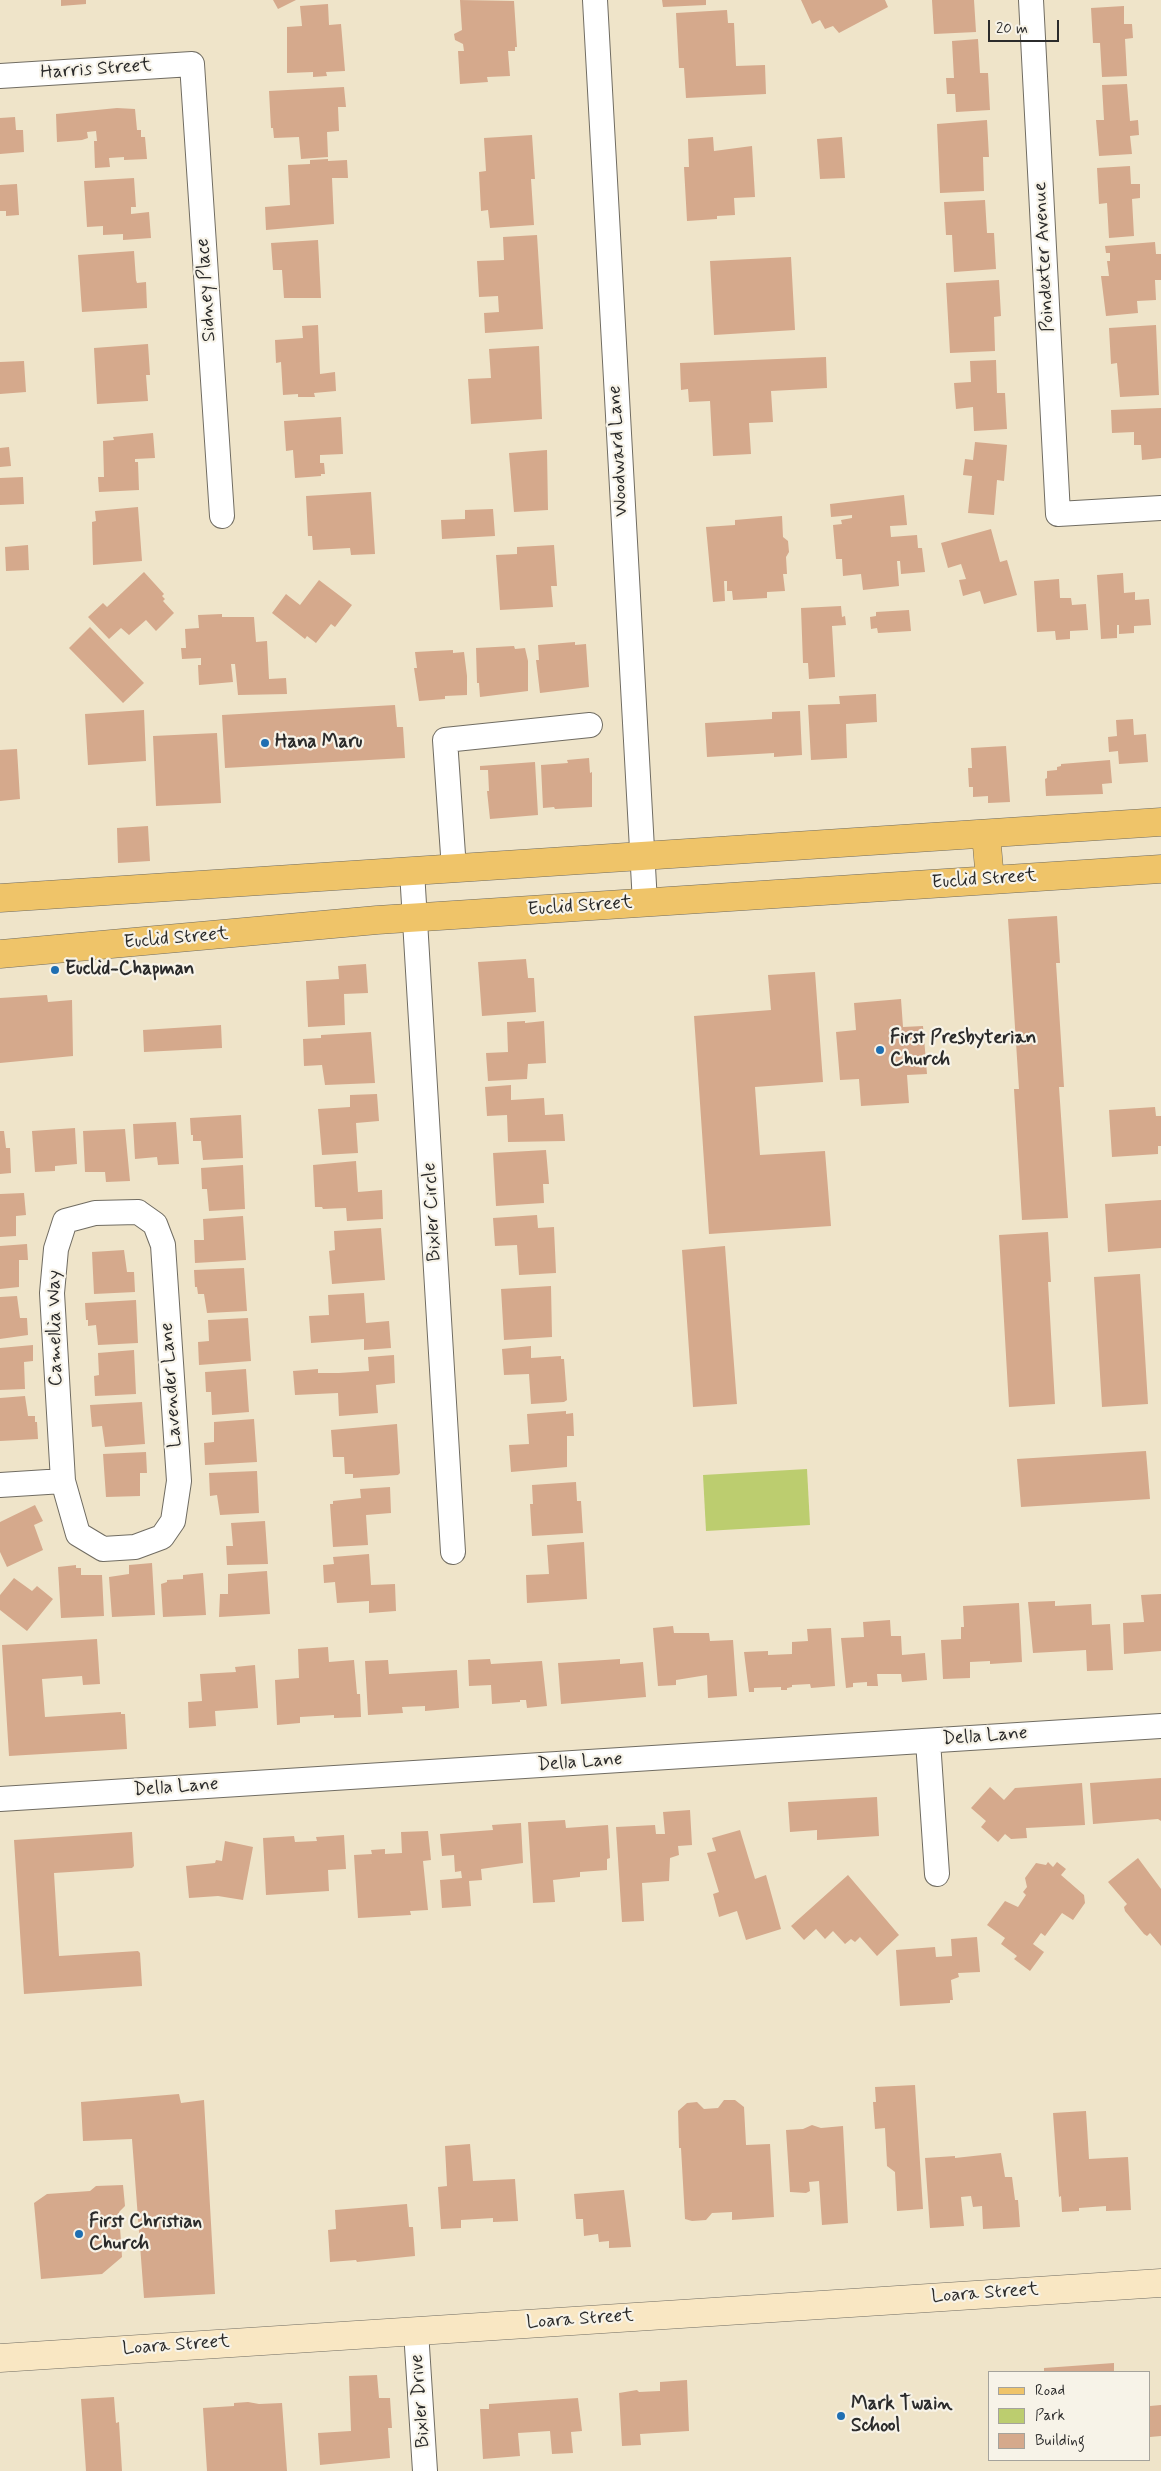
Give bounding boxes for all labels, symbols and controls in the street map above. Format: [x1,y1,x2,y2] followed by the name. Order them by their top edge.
[991,10,1062,42] scale bar
[996,19,1028,39] text: 20 m
[40,55,152,85] street label: Harris Street
[1030,181,1060,333] street label: Poindexter Avenue
[192,237,222,343] street label: Sidney Place
[604,385,634,517] street label: Woodward Lane
[275,732,362,754] place label: Hana Maru
[259,737,271,749] marker: Hana Maru
[931,865,1037,895] street label: Euclid Street
[527,892,633,922] street label: Euclid Street
[123,923,229,955] street label: Euclid Street
[65,959,194,981] place label: Euclid-Chapman
[49,964,61,976] marker: Euclid-Chapman
[890,1028,1036,1072] place label: First Presbyterian Church
[874,1044,886,1056] marker: First Presbyterian Church
[419,1162,447,1262] street label: Bixler Circle
[44,1270,68,1386] street label: Camellia Way
[156,1322,188,1448] street label: Lavender Lane
[942,1723,1028,1751] street label: Della Lane
[537,1749,623,1777] street label: Della Lane
[133,1774,219,1802] street label: Della Lane
[89,2212,202,2256] place label: First Christian Church
[73,2228,85,2240] marker: First Christian Church
[931,2279,1039,2309] street label: Loara Street
[526,2305,634,2335] street label: Loara Street
[122,2331,230,2361] street label: Loara Street
[406,2353,436,2449] street label: Bixler Drive
[988,2371,1151,2461] legend
[1035,2381,1065,2401] text: Road
[851,2394,952,2438] place label: Mark Twain School
[1035,2406,1065,2426] text: Park
[835,2410,847,2422] marker: Mark Twain School
[1035,2431,1085,2451] text: Building

